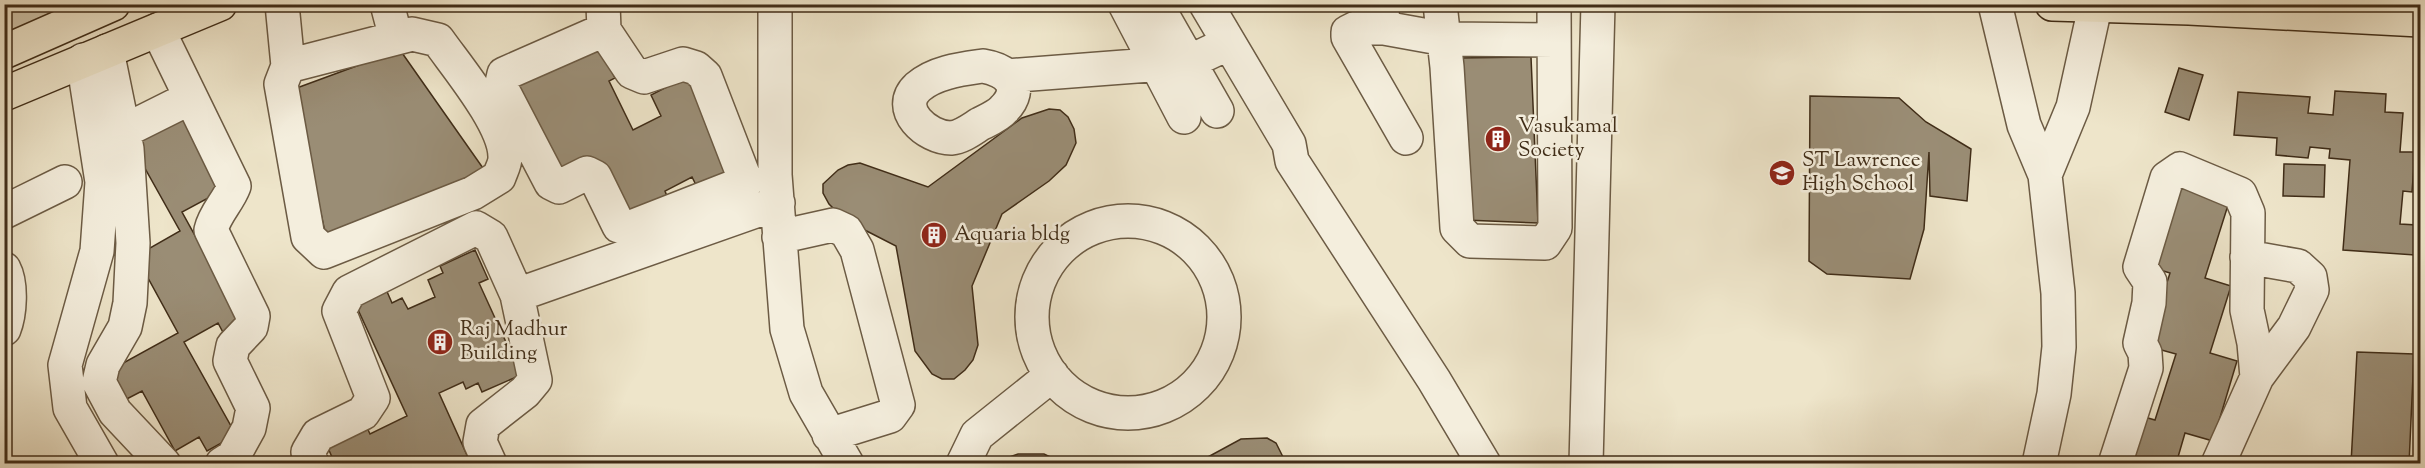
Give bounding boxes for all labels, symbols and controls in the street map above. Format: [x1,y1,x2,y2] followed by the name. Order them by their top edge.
[1518,112,1618,166] place label: Vasukamal Society
[1483,124,1513,154] building icon: Vasukamal Society
[1802,146,1921,200] place label: ST Lawrence High School
[1767,158,1797,188] school or university icon: ST Lawrence High School
[919,220,949,250] building icon: Aquaria bldg
[954,220,1070,250] place label: Aquaria bldg
[460,315,568,369] place label: Raj Madhur Building
[425,327,455,357] building icon: Raj Madhur Building

